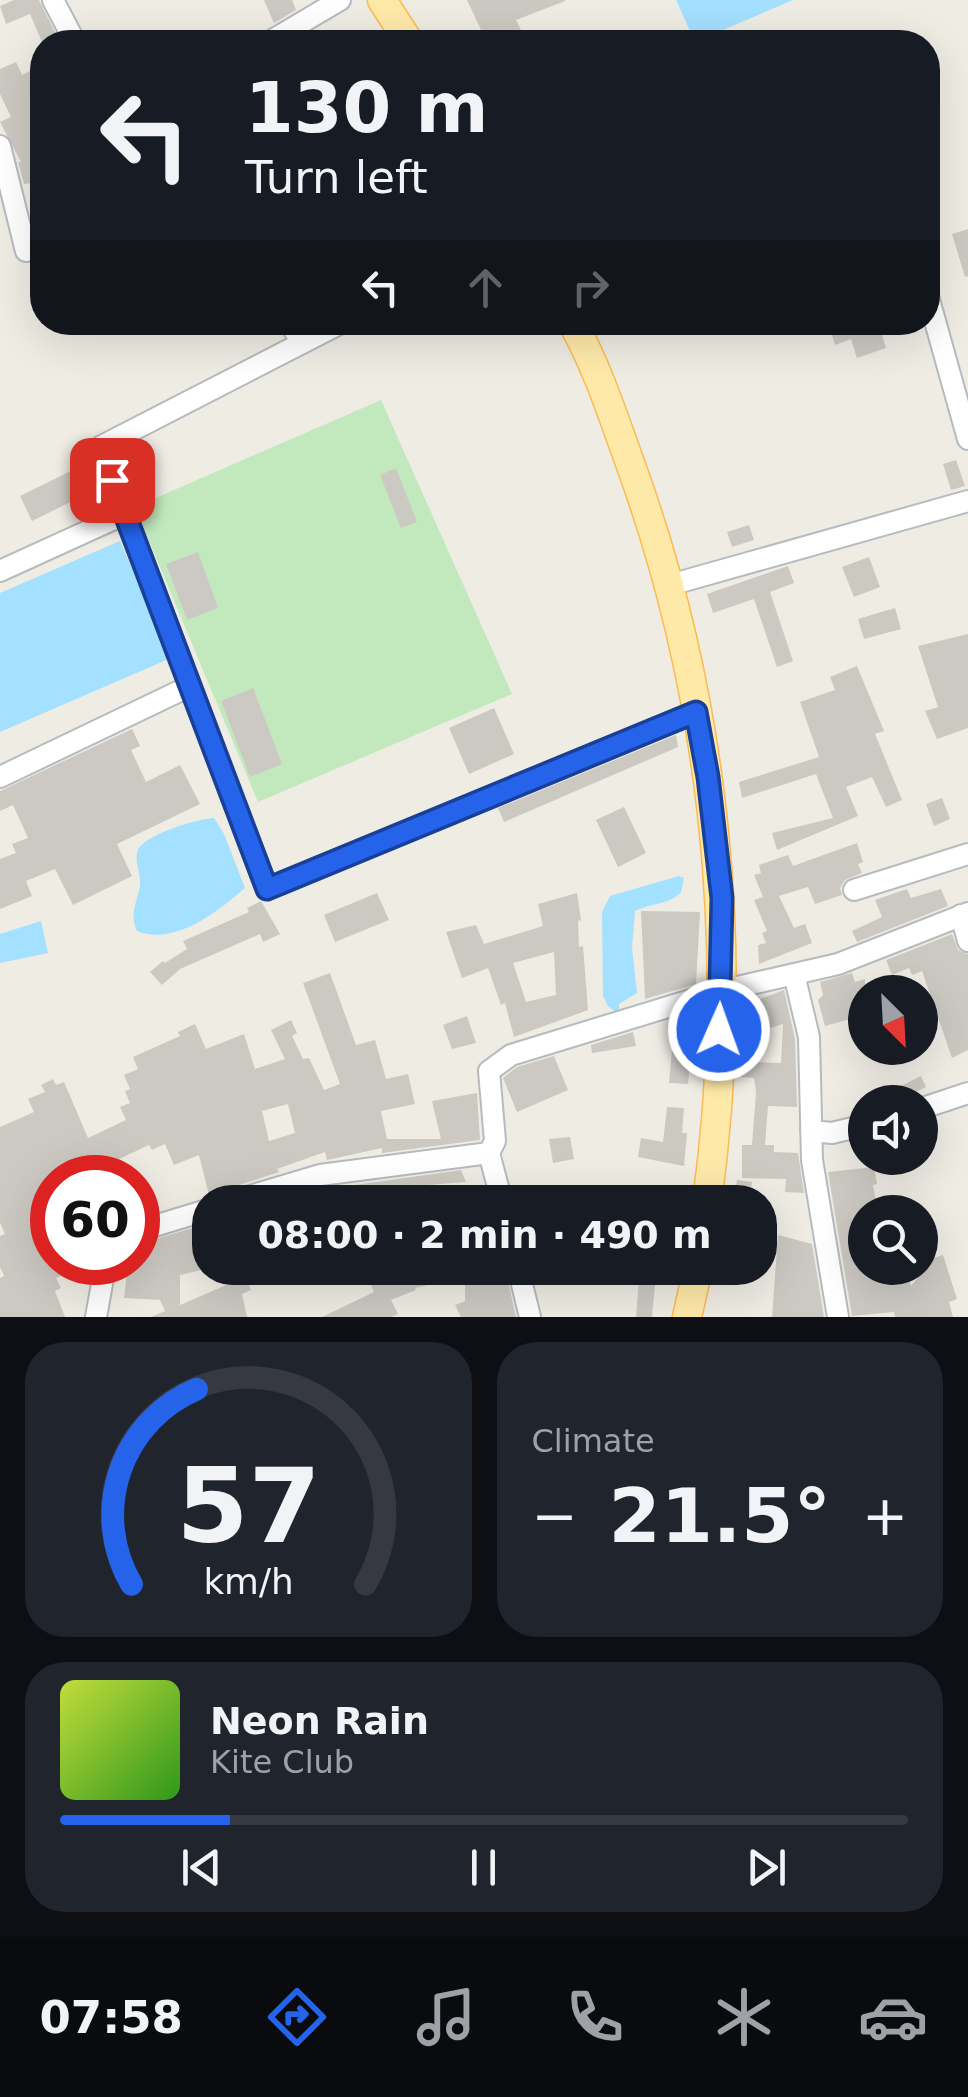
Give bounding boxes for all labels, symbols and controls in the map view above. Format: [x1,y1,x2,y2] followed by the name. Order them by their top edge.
[245,67,488,149] text: 130 m
[80,70,210,200] icon: left
[245,151,428,204] text: Turn left
[353,260,408,315] icon: left
[458,260,513,315] icon: ahead
[563,260,618,315] icon: right
[70,438,155,523] pin
[85,453,140,508] icon: arrive
[848,975,938,1065] north arrow
[848,975,938,1285] map controls
[667,978,771,1082] position arrow
[848,1085,938,1175] button: sound
[30,1155,160,1285] speed limit sign: 60
[848,1195,938,1285] button: search
[257,1213,712,1257] text: 08:00 · 2 min · 490 m
[532,1422,655,1460] text: Climate
[176,1445,321,1567] text: 57
[608,1472,831,1560] text: 21.5°
[532,1484,578,1548] text: −
[862,1484,908,1548] text: +
[203,1561,293,1602] text: km/h
[210,1699,429,1743] text: Neon Rain
[210,1743,354,1781] text: Kite Club
[174,1840,229,1895] icon: previous
[456,1840,511,1895] icon: pause
[739,1840,794,1895] icon: next
[262,1982,332,2052] icon: directions
[411,1982,481,2052] icon: music
[560,1982,630,2052] icon: phone
[709,1982,779,2052] icon: climate
[858,1982,928,2052] icon: car
[40,1991,183,2044] text: 07:58

